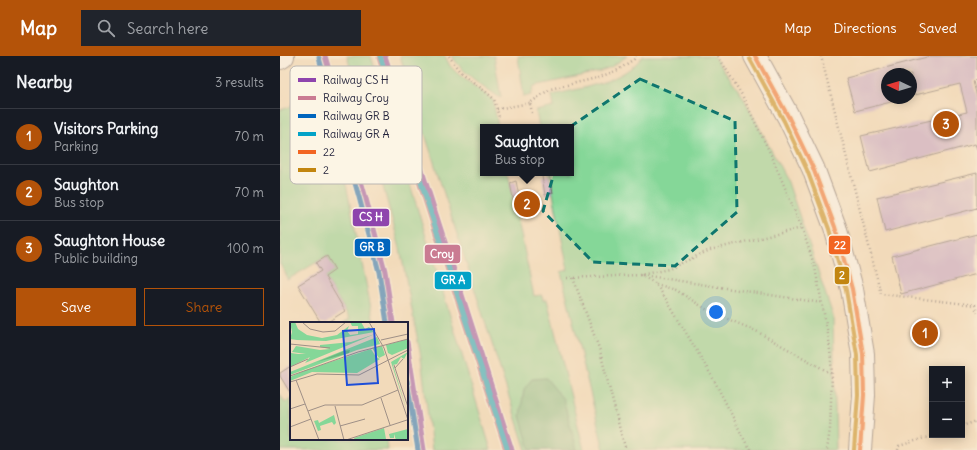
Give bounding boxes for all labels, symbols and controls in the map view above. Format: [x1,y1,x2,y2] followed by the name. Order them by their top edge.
[81,10,361,46] search box
[20,16,57,40] text: Map
[95,17,117,39] icon: search
[127,19,208,38] text: Search here
[784,19,811,37] text: Map
[833,19,897,37] text: Directions
[919,19,957,37] text: Saved
[290,66,422,184] legend
[881,68,917,104] north arrow
[16,71,72,93] text: Nearby
[323,73,389,87] text: Railway CS H
[215,74,264,91] text: 3 results
[323,91,389,105] text: Railway Croy
[323,109,390,123] text: Railway GR B
[933,109,959,139] pin: 3
[54,119,158,138] text: Visitors Parking
[480,124,574,176] popup
[323,127,390,141] text: Railway GR A
[26,128,32,145] text: 1
[235,128,264,145] text: 70 m
[495,132,559,151] text: Saughton
[54,138,99,155] text: Parking
[323,145,335,159] text: 22
[495,151,545,168] text: Bus stop
[323,163,329,177] text: 2
[54,175,119,194] text: Saughton
[25,184,33,201] text: 2
[235,184,264,201] text: 70 m
[514,189,540,219] pin: 2
[54,194,104,211] text: Bus stop
[352,208,390,227] line badge: CS H
[359,210,383,224] text: CS H
[54,231,165,250] text: Saughton House
[828,235,851,255] line badge: 22
[354,238,391,257] line badge: GR B
[834,238,846,252] text: 22
[25,240,33,257] text: 3
[227,240,264,257] text: 100 m
[360,240,384,254] text: GR B
[424,244,461,264] line badge: Croy
[430,247,454,262] text: Croy
[54,250,138,267] text: Public building
[834,266,850,285] line badge: 2
[839,268,845,282] text: 2
[434,271,472,290] line badge: GR A
[441,273,465,287] text: GR A
[16,288,136,326] button: Save
[144,288,264,326] button: Share
[706,302,726,322] your location
[912,318,938,348] pin: 1
[290,322,408,440] inset map
[929,366,965,438] map controls
[929,366,965,402] button: +
[929,402,965,438] button: −

